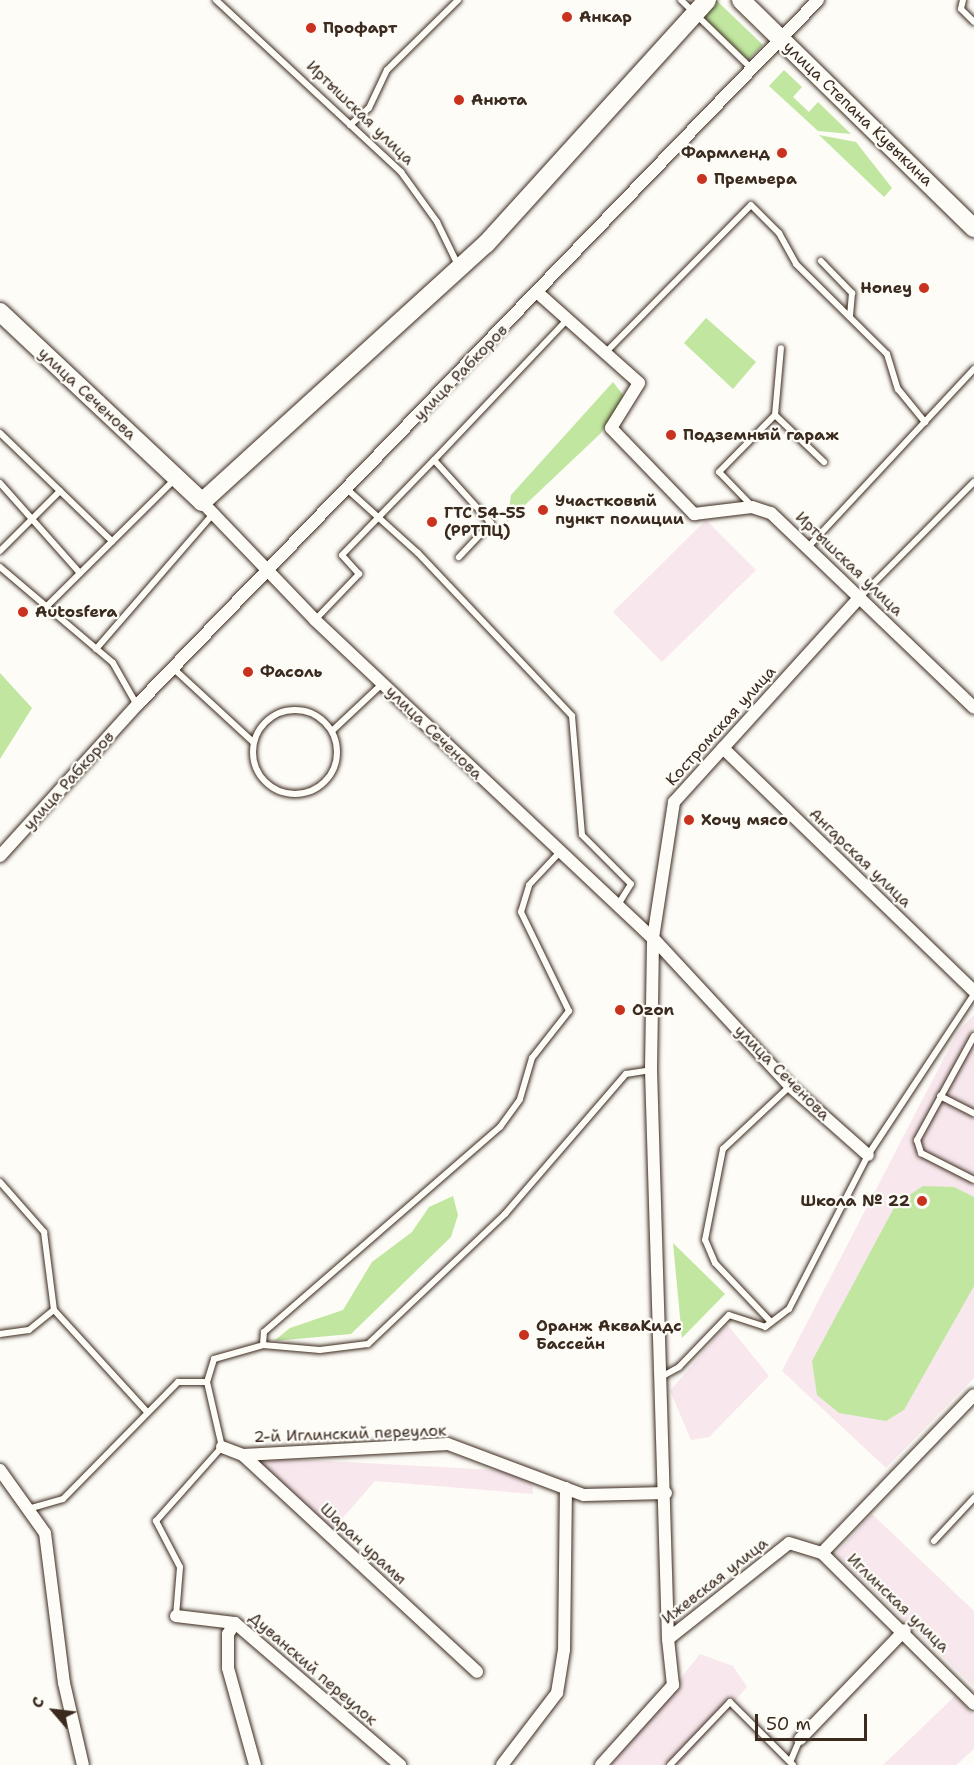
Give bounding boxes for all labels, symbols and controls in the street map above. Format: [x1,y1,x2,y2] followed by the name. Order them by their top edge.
[579,7,632,27] place label: Анкар
[560,10,574,24] marker: Анкар
[323,18,397,38] place label: Профарт
[304,21,318,35] marker: Профарт
[779,38,937,190] street label: улица Степана Кувыкина
[302,57,418,169] street label: Иртышская улица
[471,90,527,110] place label: Анюта
[452,93,466,107] marker: Анюта
[681,143,770,163] place label: Фармленд
[775,146,789,160] marker: Фармленд
[714,169,797,189] place label: Премьера
[695,172,709,186] marker: Премьера
[860,278,912,298] place label: Honey
[917,281,931,295] marker: Honey
[410,321,512,425] street label: улица Рабкоров
[34,344,140,444] street label: улица Сеченова
[683,425,839,445] place label: Подземный гараж
[664,428,678,442] marker: Подземный гараж
[555,491,684,529] place label: Участковый пункт полиции
[444,503,526,541] place label: ГТС 54-55 (РРТПЦ)
[536,503,550,517] marker: Участковый пункт полиции
[791,508,907,620] street label: Иртышская улица
[425,515,439,529] marker: ГТС 54-55 (РРТПЦ)
[35,602,117,622] place label: Autosfera
[16,605,30,619] marker: Autosfera
[260,662,322,682] place label: Фасоль
[662,662,780,790] street label: Костромская улица
[241,665,255,679] marker: Фасоль
[382,682,486,784] street label: улица Сеченова
[19,727,119,835] street label: улица Рабкоров
[805,804,915,912] street label: Ангарская улица
[701,810,788,830] place label: Хочу мясо
[682,813,696,827] marker: Хочу мясо
[632,1000,674,1020] place label: Ozon
[613,1003,627,1017] marker: Ozon
[730,1021,834,1125] street label: улица Сеченова
[800,1191,910,1211] place label: Школа № 22
[915,1194,929,1208] marker: Школа № 22
[536,1316,682,1354] place label: Оранж АкваКидс Бассейн
[517,1328,531,1342] marker: Оранж АкваКидс Бассейн
[253,1421,447,1447] street label: 2-й Иглинский переулок
[316,1499,410,1589] street label: Шаран урамы
[658,1534,772,1628] street label: Ижевская улица
[843,1549,953,1657] street label: Иглинская улица
[245,1608,381,1730] street label: Дуванский переулок
[24,1681,84,1741] north arrow
[26,1693,49,1712] text: С
[758,1702,870,1740] scale bar
[766,1712,811,1736] text: 50 m

